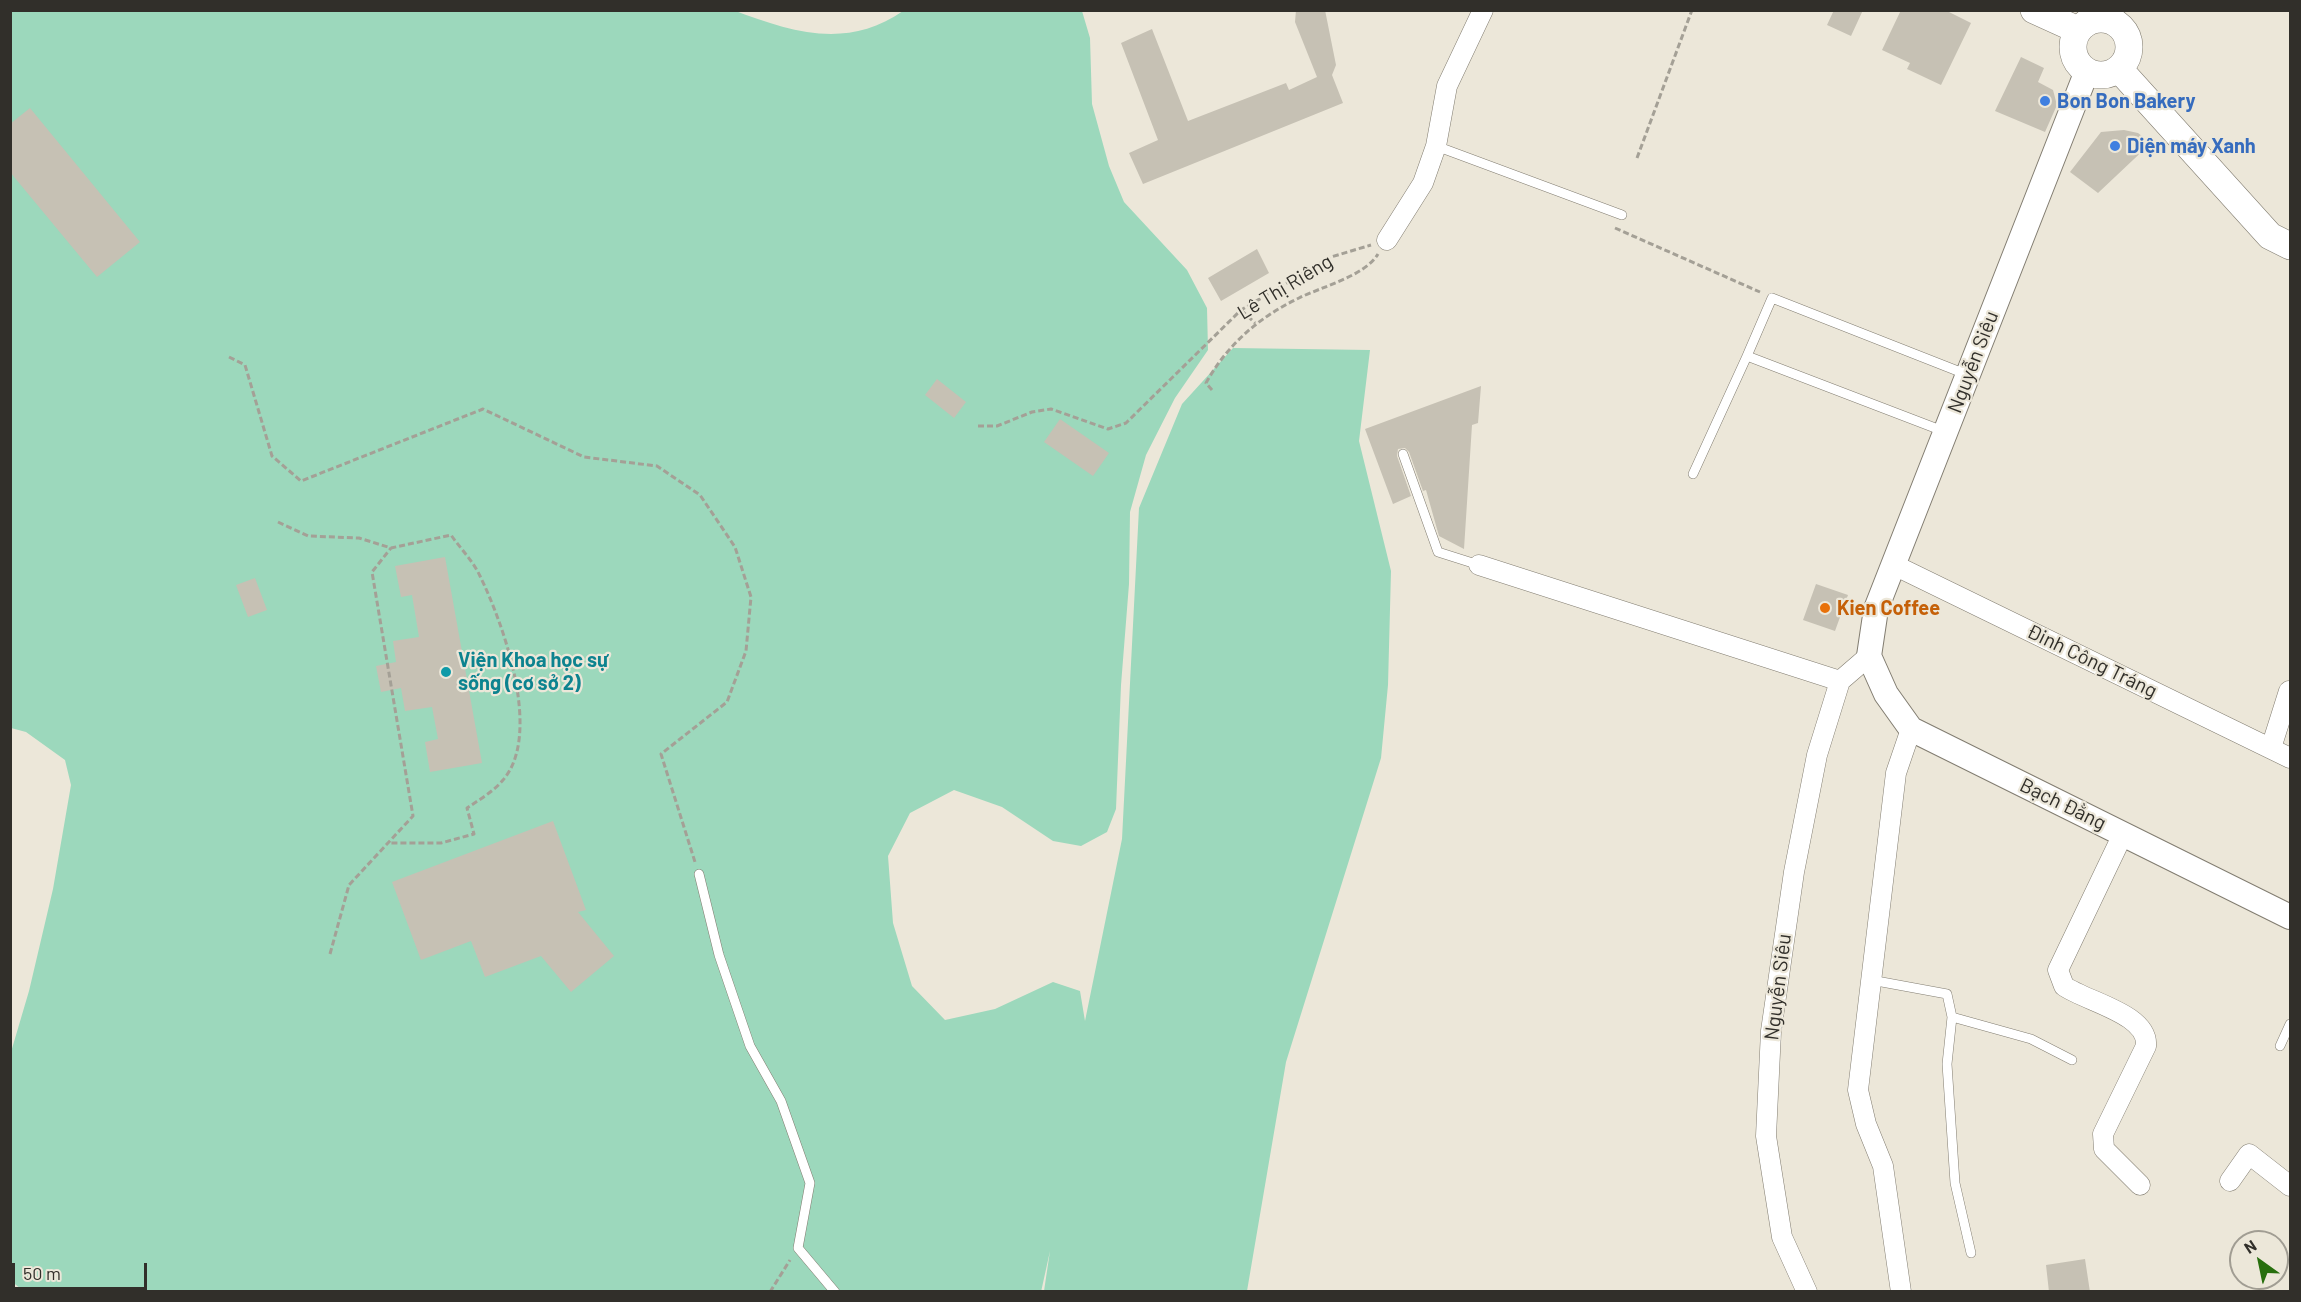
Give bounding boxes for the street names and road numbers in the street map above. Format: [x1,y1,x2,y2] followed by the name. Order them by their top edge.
[1233,249,1337,325] street label: Lê Thị Riêng
[1943,308,2003,416] street label: Nguyễn Siêu
[2023,619,2161,703] street label: Đinh Công Tráng
[2016,773,2110,835] street label: Bạch Đằng
[1760,932,1796,1042] street label: Nguyễn Siêu

